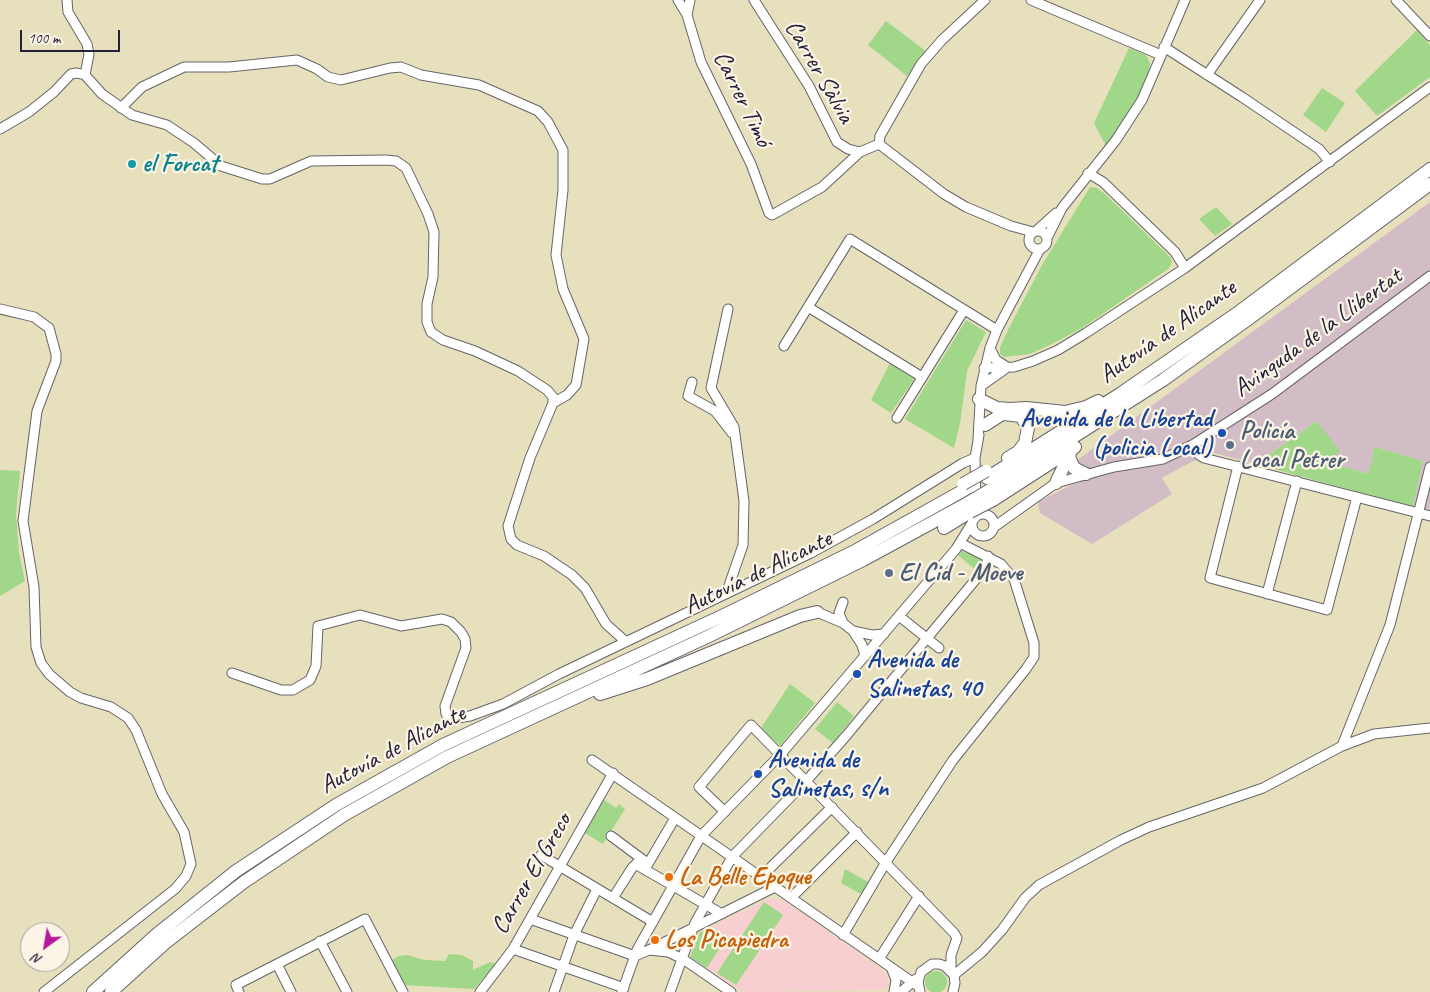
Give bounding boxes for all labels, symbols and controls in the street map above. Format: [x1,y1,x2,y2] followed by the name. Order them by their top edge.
[777,15,861,129] street label: Carrer Sàlvia
[22,20,122,52] scale bar
[28,29,60,48] text: 100 m
[706,46,778,152] street label: Carrer Timó
[142,149,218,179] place label: el Forcat
[126,158,138,170] marker: el Forcat
[1228,262,1408,404] street label: Avinguda de la Llibertat
[1094,274,1242,390] street label: Autovía de Alicante
[1021,404,1212,463] place label: Avenida de la Libertad (policia Local)
[1240,416,1344,475] place label: Policía Local Petrer
[1216,427,1228,439] marker: Avenida de la Libertad (policia Local)
[1224,439,1236,451] marker: Policía Local Petrer
[679,524,837,622] street label: Autovía de Alicante
[899,558,1022,588] place label: El Cid - Moeve
[883,567,895,579] marker: El Cid - Moeve
[867,645,981,704] place label: Avenida de Salinetas, 40
[851,668,863,680] marker: Avenida de Salinetas, 40
[315,699,471,801] street label: Autovía de Alicante
[768,745,888,804] place label: Avenida de Salinetas, s/n
[752,768,764,780] marker: Avenida de Salinetas, s/n
[485,808,579,940] street label: Carrer El Greco
[679,862,811,892] place label: La Belle Epoque
[663,871,675,883] marker: La Belle Epoque
[20,922,70,972] north arrow
[665,925,788,955] place label: Los Picapiedra
[649,934,661,946] marker: Los Picapiedra
[29,950,46,969] text: N

